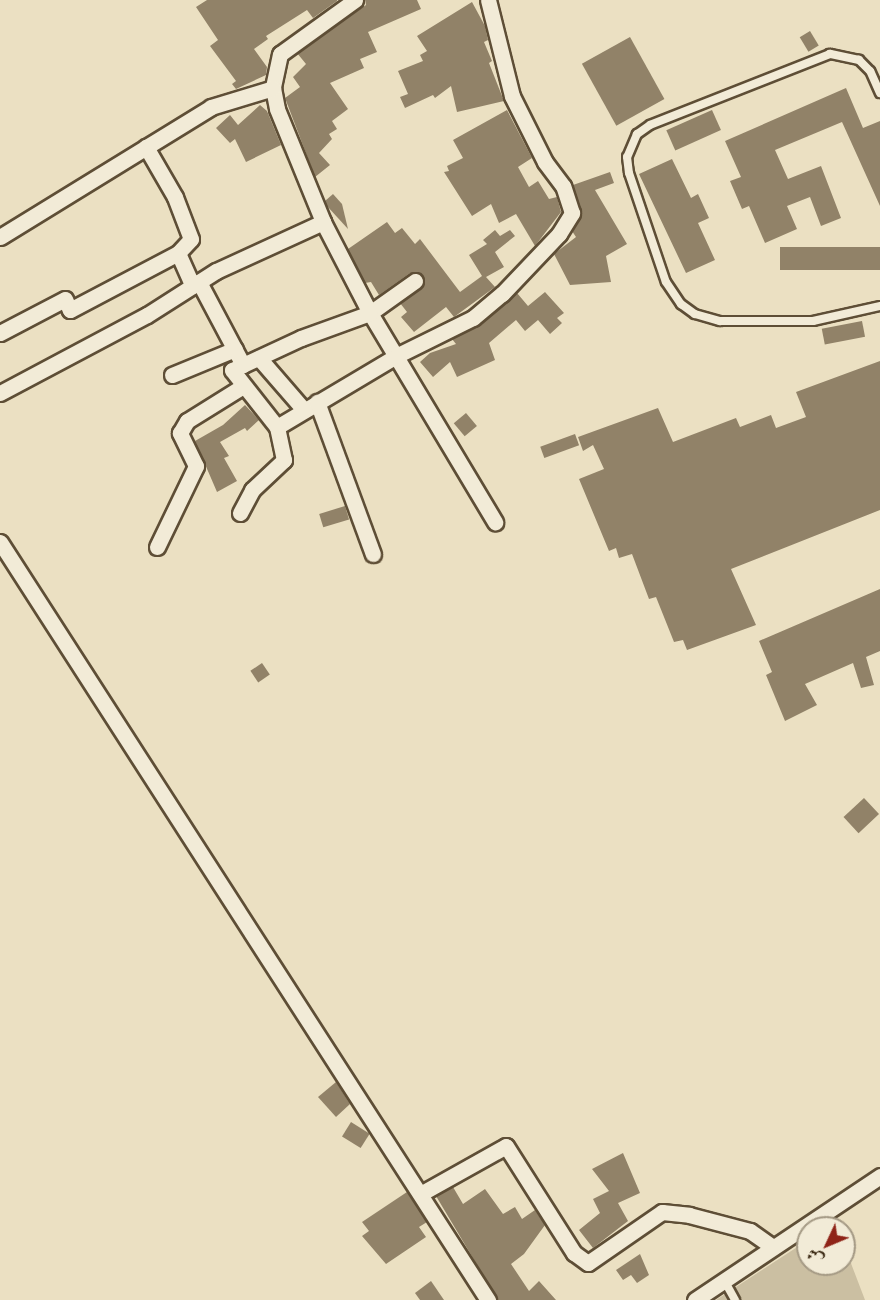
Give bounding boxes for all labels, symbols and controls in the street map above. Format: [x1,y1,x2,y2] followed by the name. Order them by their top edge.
[796,1216,856,1276] north arrow
[800,1243,829,1271] text: ش

